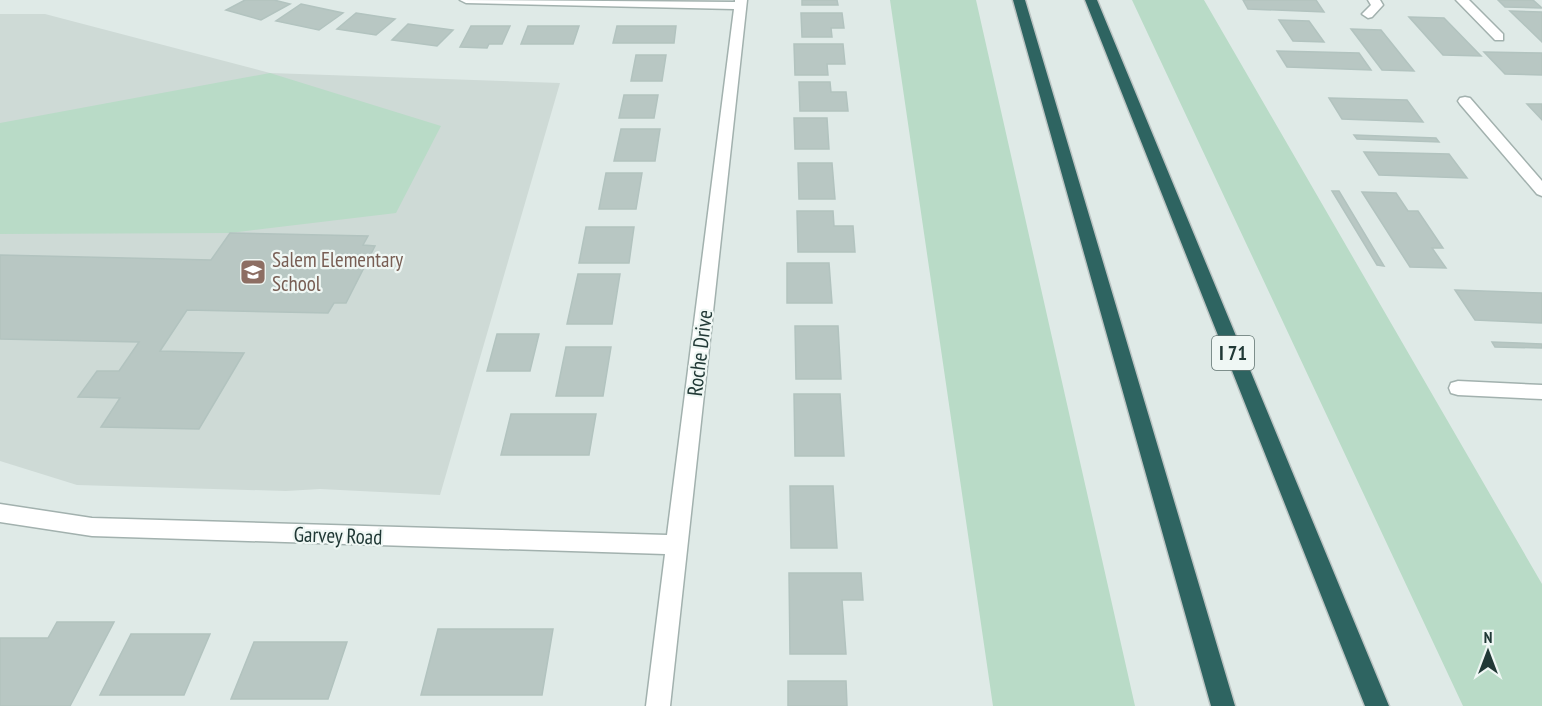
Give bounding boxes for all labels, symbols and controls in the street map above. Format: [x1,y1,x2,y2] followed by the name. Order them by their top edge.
[272,246,403,297] place label: Salem Elementary School
[238,257,268,287] school or university icon: Salem Elementary School
[681,308,718,397] street label: Roche Drive
[1212,336,1254,370] road number: I 71
[293,520,383,551] street label: Garvey Road
[1458,622,1518,682] north arrow
[1484,627,1492,647] text: N

